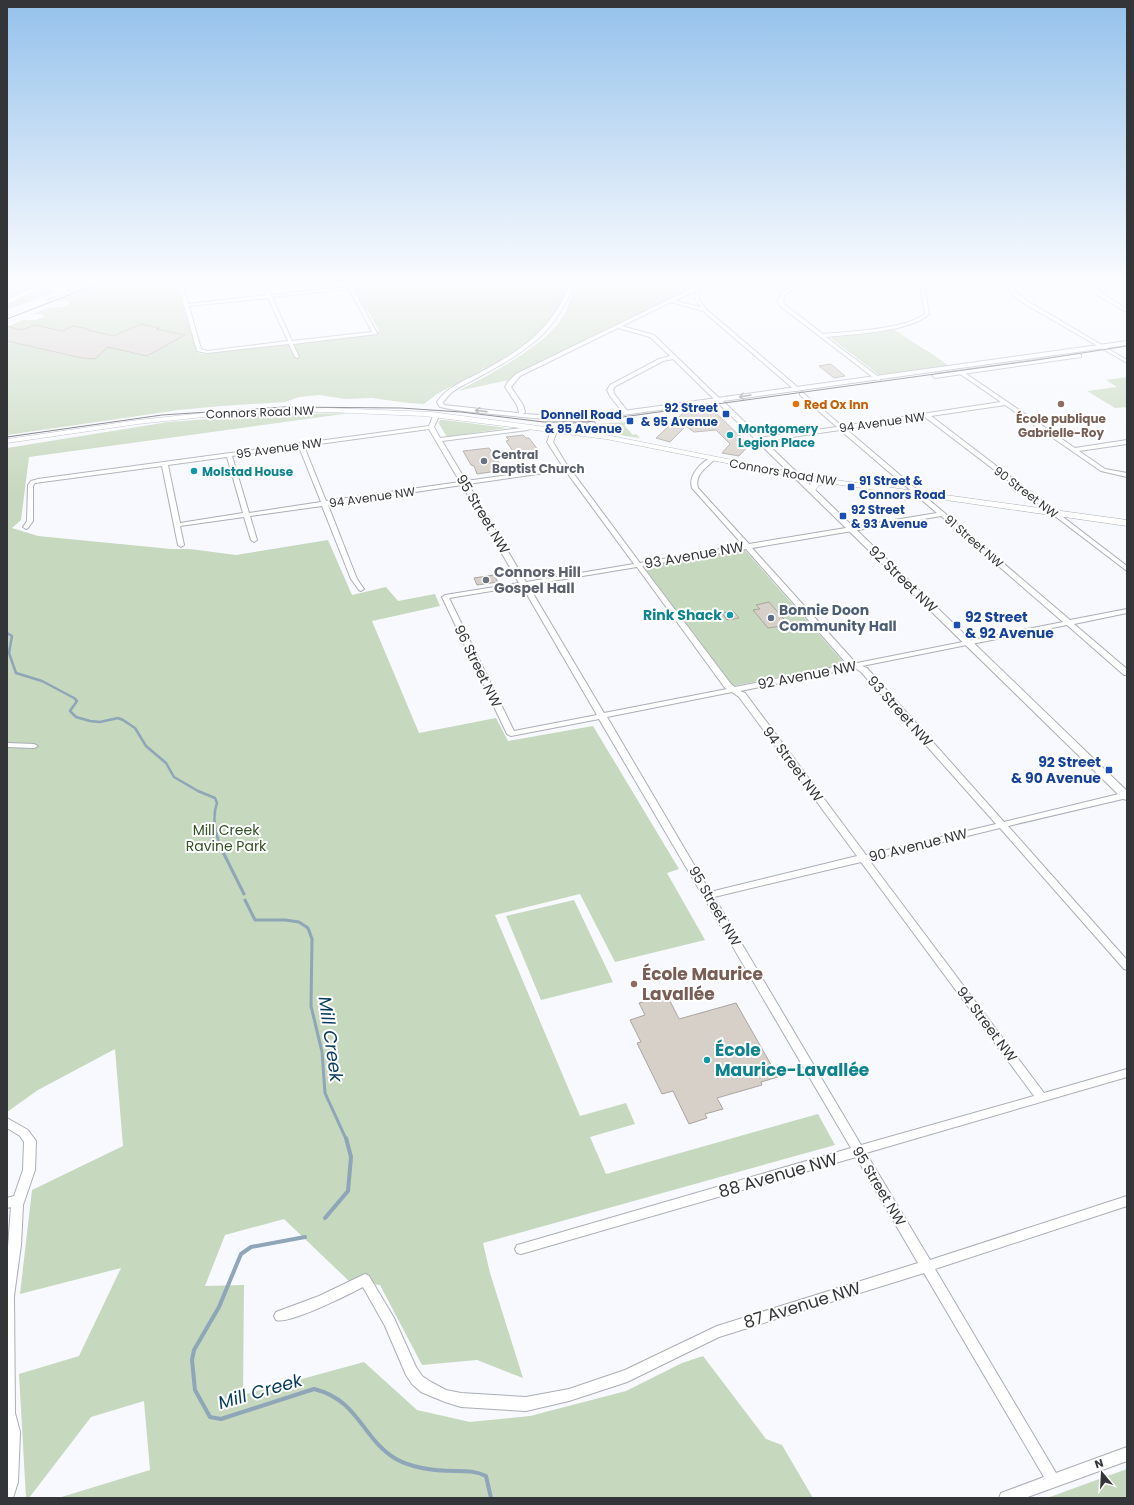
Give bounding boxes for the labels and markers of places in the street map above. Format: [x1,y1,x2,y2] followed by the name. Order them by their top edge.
[804,396,869,413] place label: Red Ox Inn
[641,399,719,430] place label: 92 Street & 95 Avenue
[791,399,801,409] marker: Red Ox Inn
[1056,399,1066,409] marker: École publique Gabrielle-Roy
[541,406,623,437] place label: Donnell Road & 95 Avenue
[721,409,731,419] marker: 92 Street & 95 Avenue
[1016,410,1107,441] place label: École publique Gabrielle-Roy
[625,416,635,426] marker: Donnell Road & 95 Avenue
[738,420,819,451] place label: Montgomery Legion Place
[725,430,735,440] marker: Montgomery Legion Place
[492,446,585,477] place label: Central Baptist Church
[479,456,489,466] marker: Central Baptist Church
[202,463,294,480] place label: Molstad House
[189,466,199,476] marker: Molstad House
[859,472,946,503] place label: 91 Street & Connors Road
[846,482,856,492] marker: 91 Street & Connors Road
[851,501,928,532] place label: 92 Street & 93 Avenue
[838,511,848,521] marker: 92 Street & 93 Avenue
[494,562,581,598] place label: Connors Hill Gospel Hall
[481,575,491,585] marker: Connors Hill Gospel Hall
[779,600,897,636] place label: Bonnie Doon Community Hall
[643,605,722,625] place label: Rink Shack
[965,607,1054,643] place label: 92 Street & 92 Avenue
[725,610,735,620] marker: Rink Shack
[766,613,776,623] marker: Bonnie Doon Community Hall
[952,620,962,630] marker: 92 Street & 92 Avenue
[1011,752,1101,788] place label: 92 Street & 90 Avenue
[1104,765,1114,775] marker: 92 Street & 90 Avenue
[642,962,763,1006] place label: École Maurice Lavallée
[629,979,639,989] marker: École Maurice Lavallée
[715,1038,869,1082] place label: École Maurice-Lavallée
[702,1055,712,1065] marker: École Maurice-Lavallée

